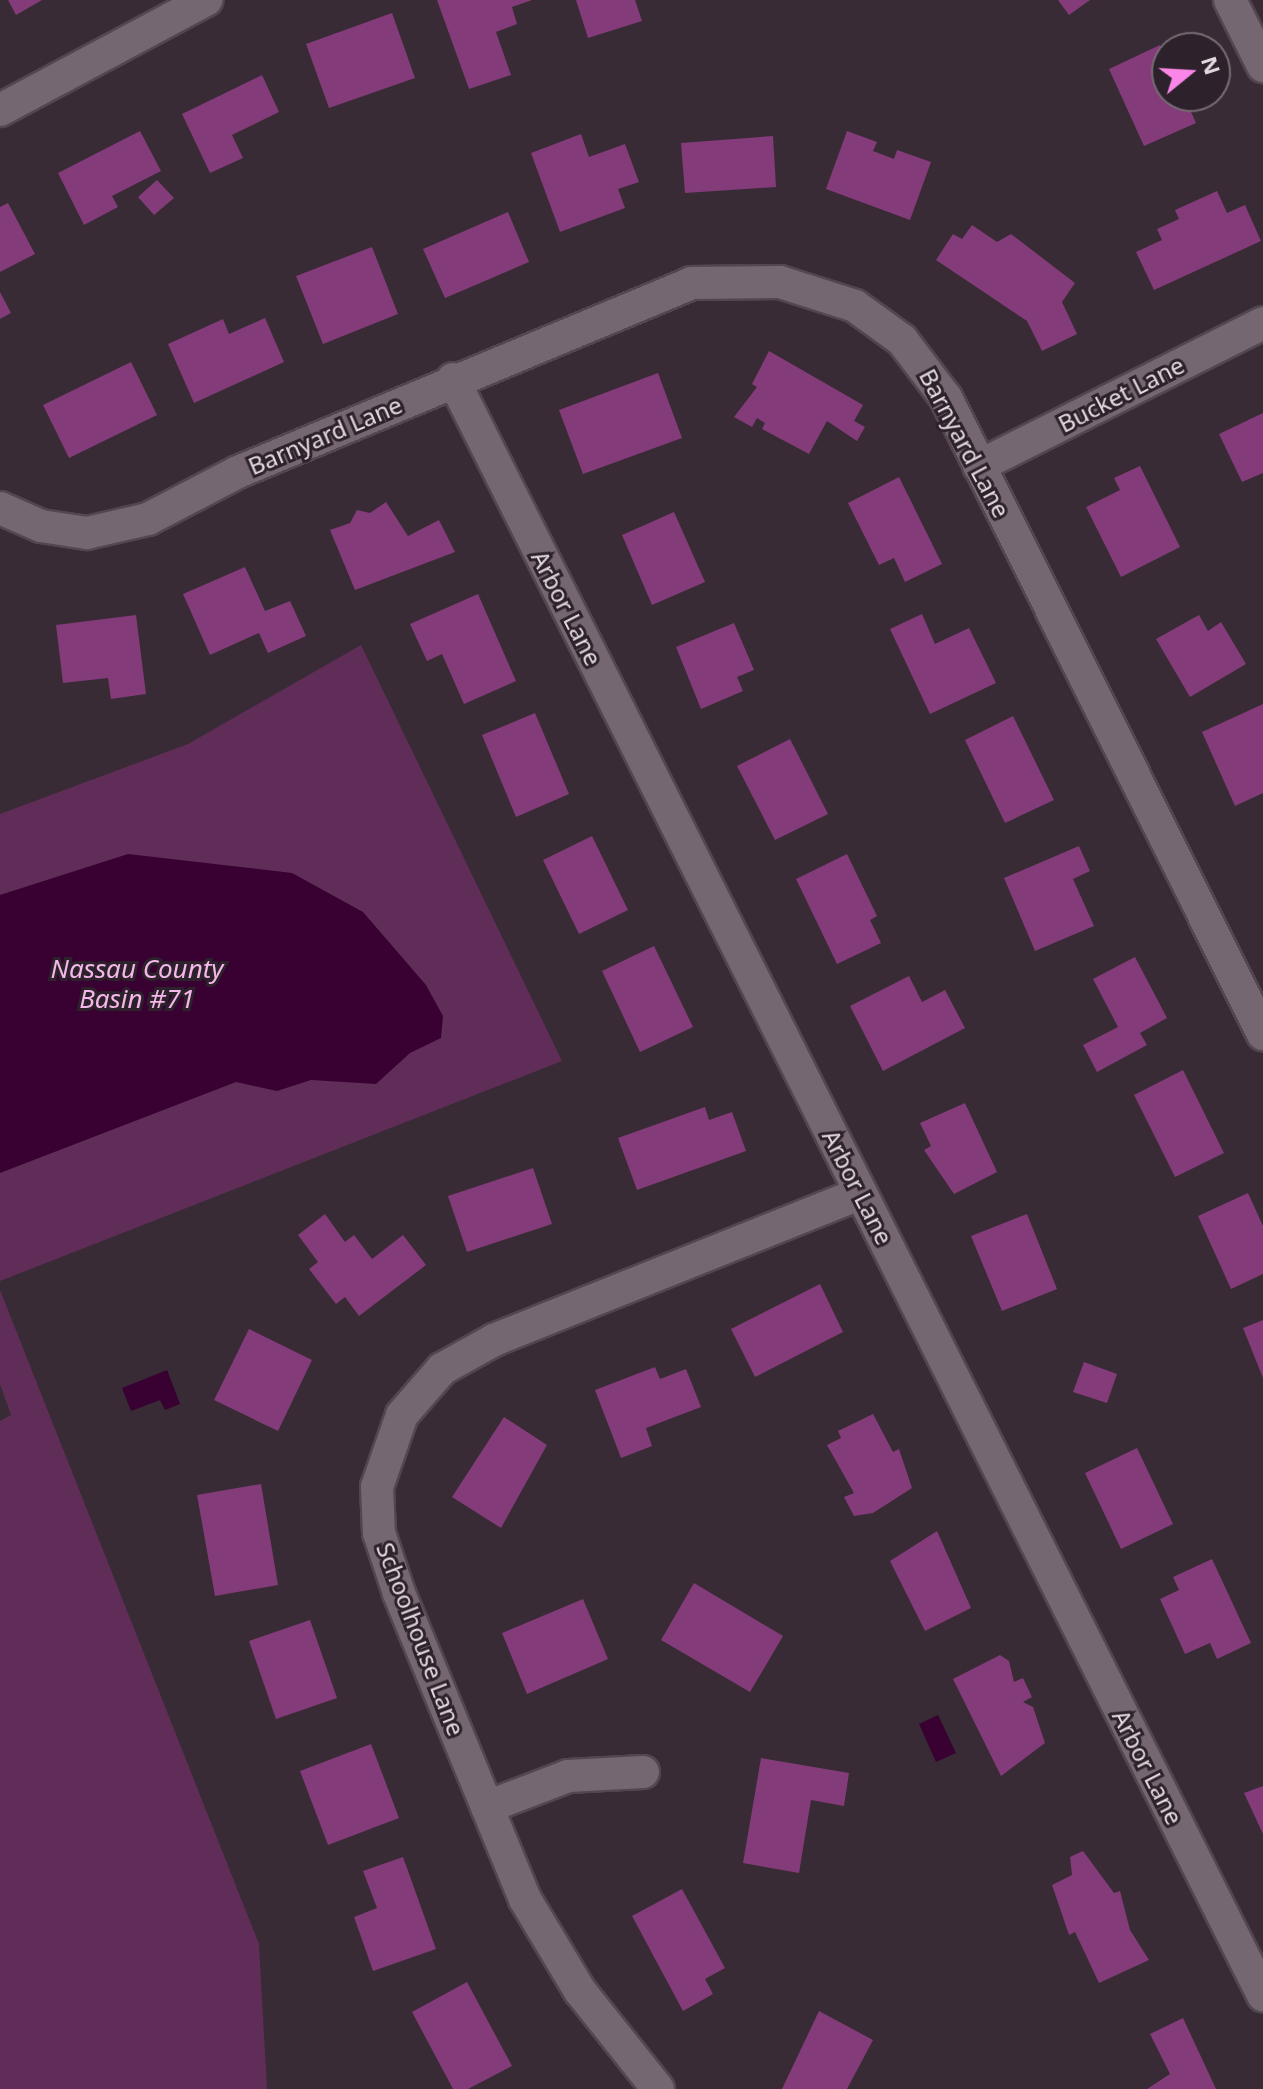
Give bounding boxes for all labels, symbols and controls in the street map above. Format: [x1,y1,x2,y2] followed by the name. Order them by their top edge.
[1151,32,1231,112] north arrow
[1195,52,1229,78] text: N
[1053,350,1189,438] street label: Bucket Lane
[914,364,1016,522] street label: Barnyard Lane
[244,390,406,480] street label: Barnyard Lane
[526,546,608,670] street label: Arbor Lane
[51,953,223,1014] water label: Nassau County Basin #71
[817,1125,899,1249] street label: Arbor Lane
[371,1538,471,1740] street label: Schoolhouse Lane
[1107,1705,1189,1829] street label: Arbor Lane

